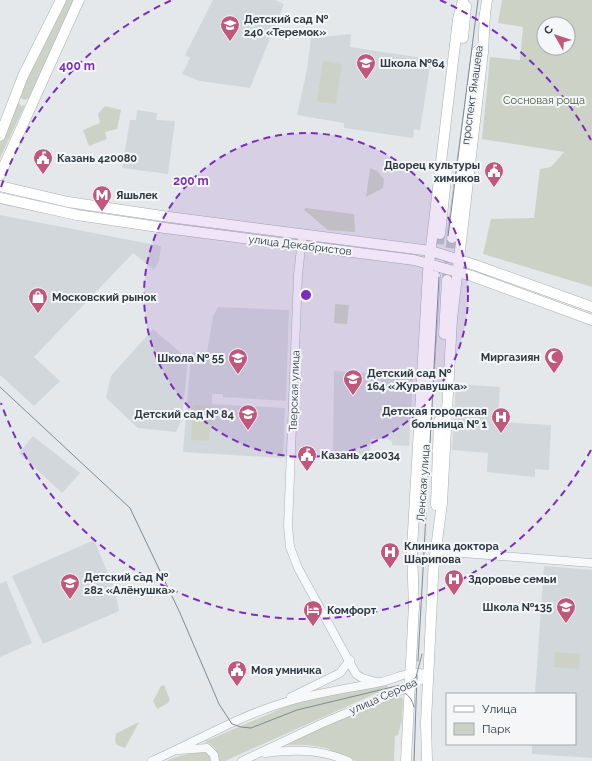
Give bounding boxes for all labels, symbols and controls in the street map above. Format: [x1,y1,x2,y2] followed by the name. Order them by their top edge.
[244,13,328,39] place label: Детский сад № 240 «Теремок»
[219,14,241,42] school or university icon: Детский сад № 240 «Теремок»
[536,16,576,56] north arrow
[541,23,556,37] text: С
[459,45,486,145] street label: проспект Ямашева
[355,52,377,80] school or university icon: Школа №64
[380,57,445,70] place label: Школа №64
[59,59,95,73] text: 400 m
[503,94,585,107] park label: Сосновая роща
[32,147,54,175] public building icon: Казань 420080
[57,152,137,165] place label: Казань 420080
[384,159,480,185] place label: Дворец культуры химиков
[483,160,505,188] public building icon: Дворец культуры химиков
[173,174,209,188] text: 200 m
[91,184,113,212] metro station icon: Яшьлек
[116,189,159,202] place label: Яшьлек
[248,233,352,258] street label: улица Декабристов
[27,286,49,314] shop icon: Московский рынок
[299,288,313,302] centre of rings
[52,291,157,304] place label: Московский рынок
[543,346,565,374] mosque icon: Миргазиян
[227,347,249,375] school or university icon: Школа № 55
[287,350,302,432] street label: Тверская улица
[481,351,540,364] place label: Миргазиян
[157,352,224,365] place label: Школа № 55
[367,367,467,393] place label: Детский сад № 164 «Журавушка»
[342,368,364,396] school or university icon: Детский сад № 164 «Журавушка»
[237,403,259,431] school or university icon: Детский сад № 84
[382,405,488,431] place label: Детская городская больница № 1
[490,406,512,434] hospital icon: Детская городская больница № 1
[134,408,234,421] place label: Детский сад № 84
[296,444,318,472] public building icon: Казань 420034
[414,444,433,522] street label: Ленская улица
[321,449,400,462] place label: Казань 420034
[404,540,499,566] place label: Клиника доктора Шарипова
[379,541,401,569] hospital icon: Клиника доктора Шарипова
[443,568,465,596] hospital icon: Здоровье семьи
[84,571,175,597] place label: Детский сад № 282 «Алёнушка»
[59,572,81,600] school or university icon: Детский сад № 282 «Алёнушка»
[468,573,557,586] place label: Здоровье семьи
[555,596,577,624] school or university icon: Школа №135
[302,599,324,627] hotel icon: Комфорт
[483,601,552,614] place label: Школа №135
[327,604,377,617] place label: Комфорт
[226,659,248,687] public building icon: Моя умничка
[251,664,322,677] place label: Моя умничка
[347,676,419,717] street label: улица Серова
[446,693,576,745] legend
[482,702,517,716] text: Улица
[482,722,511,736] text: Парк

